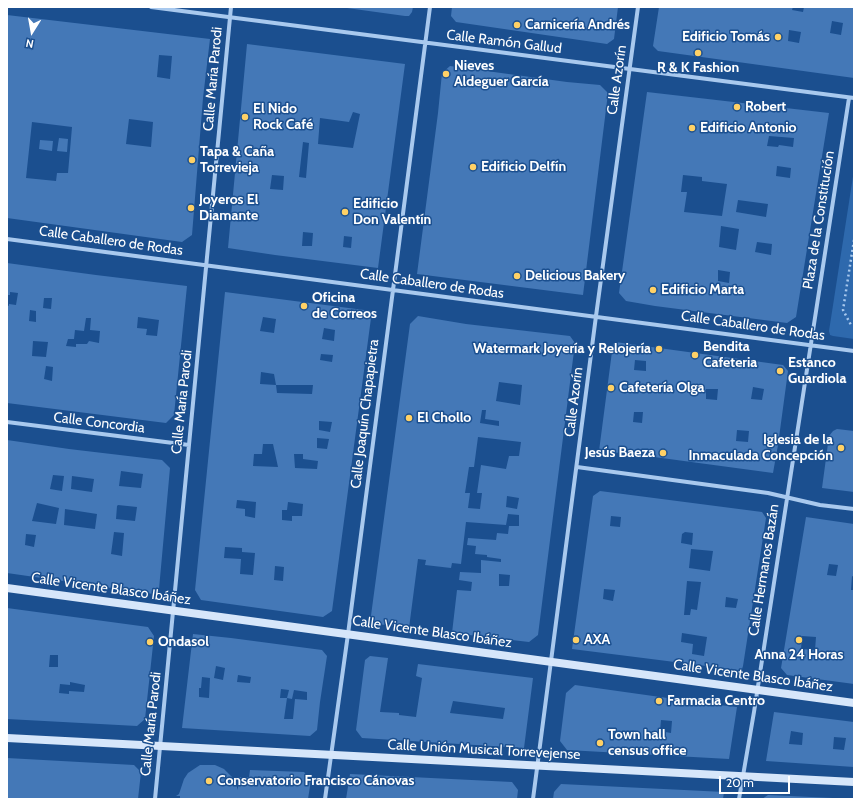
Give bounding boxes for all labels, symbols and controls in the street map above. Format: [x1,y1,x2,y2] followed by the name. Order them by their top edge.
[12,12,52,52] north arrow
[525,17,630,33] place label: Carnicería Andrés
[512,20,522,30] marker: Carnicería Andrés
[200,26,226,132] street label: Calle María Parodi
[445,27,563,57] street label: Calle Ramón Gallud
[682,29,770,45] place label: Edificio Tomás
[773,32,783,42] marker: Edificio Tomás
[25,36,35,51] text: N
[604,44,630,116] street label: Calle Azorín
[693,48,703,58] marker: R & K Fashion
[454,58,549,90] place label: Nieves Aldeguer García
[657,60,739,76] place label: R & K Fashion
[441,69,451,79] marker: Nieves Aldeguer García
[745,99,786,115] place label: Robert
[253,101,313,134] place label: El Nido Rock Café
[732,102,742,112] marker: Robert
[240,112,250,122] marker: El Nido Rock Café
[700,120,797,136] place label: Edificio Antonio
[687,123,697,133] marker: Edificio Antonio
[200,144,274,176] place label: Tapa & Caña Torrevieja
[800,150,838,290] street label: Plaza de la Constitución
[187,155,197,165] marker: Tapa & Caña Torrevieja
[481,159,566,175] place label: Edificio Delfín
[468,162,478,172] marker: Edificio Delfín
[199,192,258,224] place label: Joyeros El Diamante
[353,196,431,228] place label: Edificio Don Valentín
[186,203,196,213] marker: Joyeros El Diamante
[340,207,350,217] marker: Edificio Don Valentín
[38,223,184,259] street label: Calle Caballero de Rodas
[359,266,505,302] street label: Calle Caballero de Rodas
[525,268,625,284] place label: Delicious Bakery
[512,271,522,281] marker: Delicious Bakery
[661,282,744,298] place label: Edificio Marta
[648,285,658,295] marker: Edificio Marta
[312,290,377,322] place label: Oficina de Correos
[299,301,309,311] marker: Oficina de Correos
[680,308,826,344] street label: Calle Caballero de Rodas
[348,338,382,490] street label: Calle Joaquín Chapapietra
[703,339,757,372] place label: Bendita Cafeteria
[473,341,651,357] place label: Watermark Joyería y Relojería
[654,344,664,354] marker: Watermark Joyería y Relojería
[168,349,196,455] street label: Calle María Parodi
[690,350,700,360] marker: Bendita Cafeteria
[788,355,846,388] place label: Estanco Guardiola
[561,366,587,438] street label: Calle Azorín
[775,366,785,376] marker: Estanco Guardiola
[619,380,705,396] place label: Cafetería Olga
[606,383,616,393] marker: Cafetería Olga
[52,409,146,437] street label: Calle Concordia
[417,410,471,426] place label: El Chollo
[404,413,414,423] marker: El Chollo
[688,432,833,464] place label: Iglesia de la Inmaculada Concepción
[836,443,846,453] marker: Iglesia de la Inmaculada Concepción
[585,445,655,461] place label: Jesús Baeza
[658,448,668,458] marker: Jesús Baeza
[745,503,783,637] street label: Calle Hermanos Bazán
[30,569,192,609] street label: Calle Vicente Blasco Ibáñez
[351,612,513,652] street label: Calle Vicente Blasco Ibáñez
[584,632,610,648] place label: AXA
[158,634,209,650] place label: Ondasol
[571,635,581,645] marker: AXA
[794,635,804,645] marker: Anna 24 Horas
[145,637,155,647] marker: Ondasol
[754,647,844,663] place label: Anna 24 Horas
[672,656,834,696] street label: Calle Vicente Blasco Ibáñez
[137,671,165,777] street label: Calle María Parodi
[667,693,765,709] place label: Farmacia Centro
[654,696,664,706] marker: Farmacia Centro
[608,727,686,760] place label: Town hall census office
[387,737,581,763] street label: Calle Unión Musical Torrevejense
[595,738,605,748] marker: Town hall census office
[721,768,792,794] scale bar
[217,773,415,789] place label: Conservatorio Francisco Cánovas
[726,775,754,790] text: 20 m
[204,776,214,786] marker: Conservatorio Francisco Cánovas

